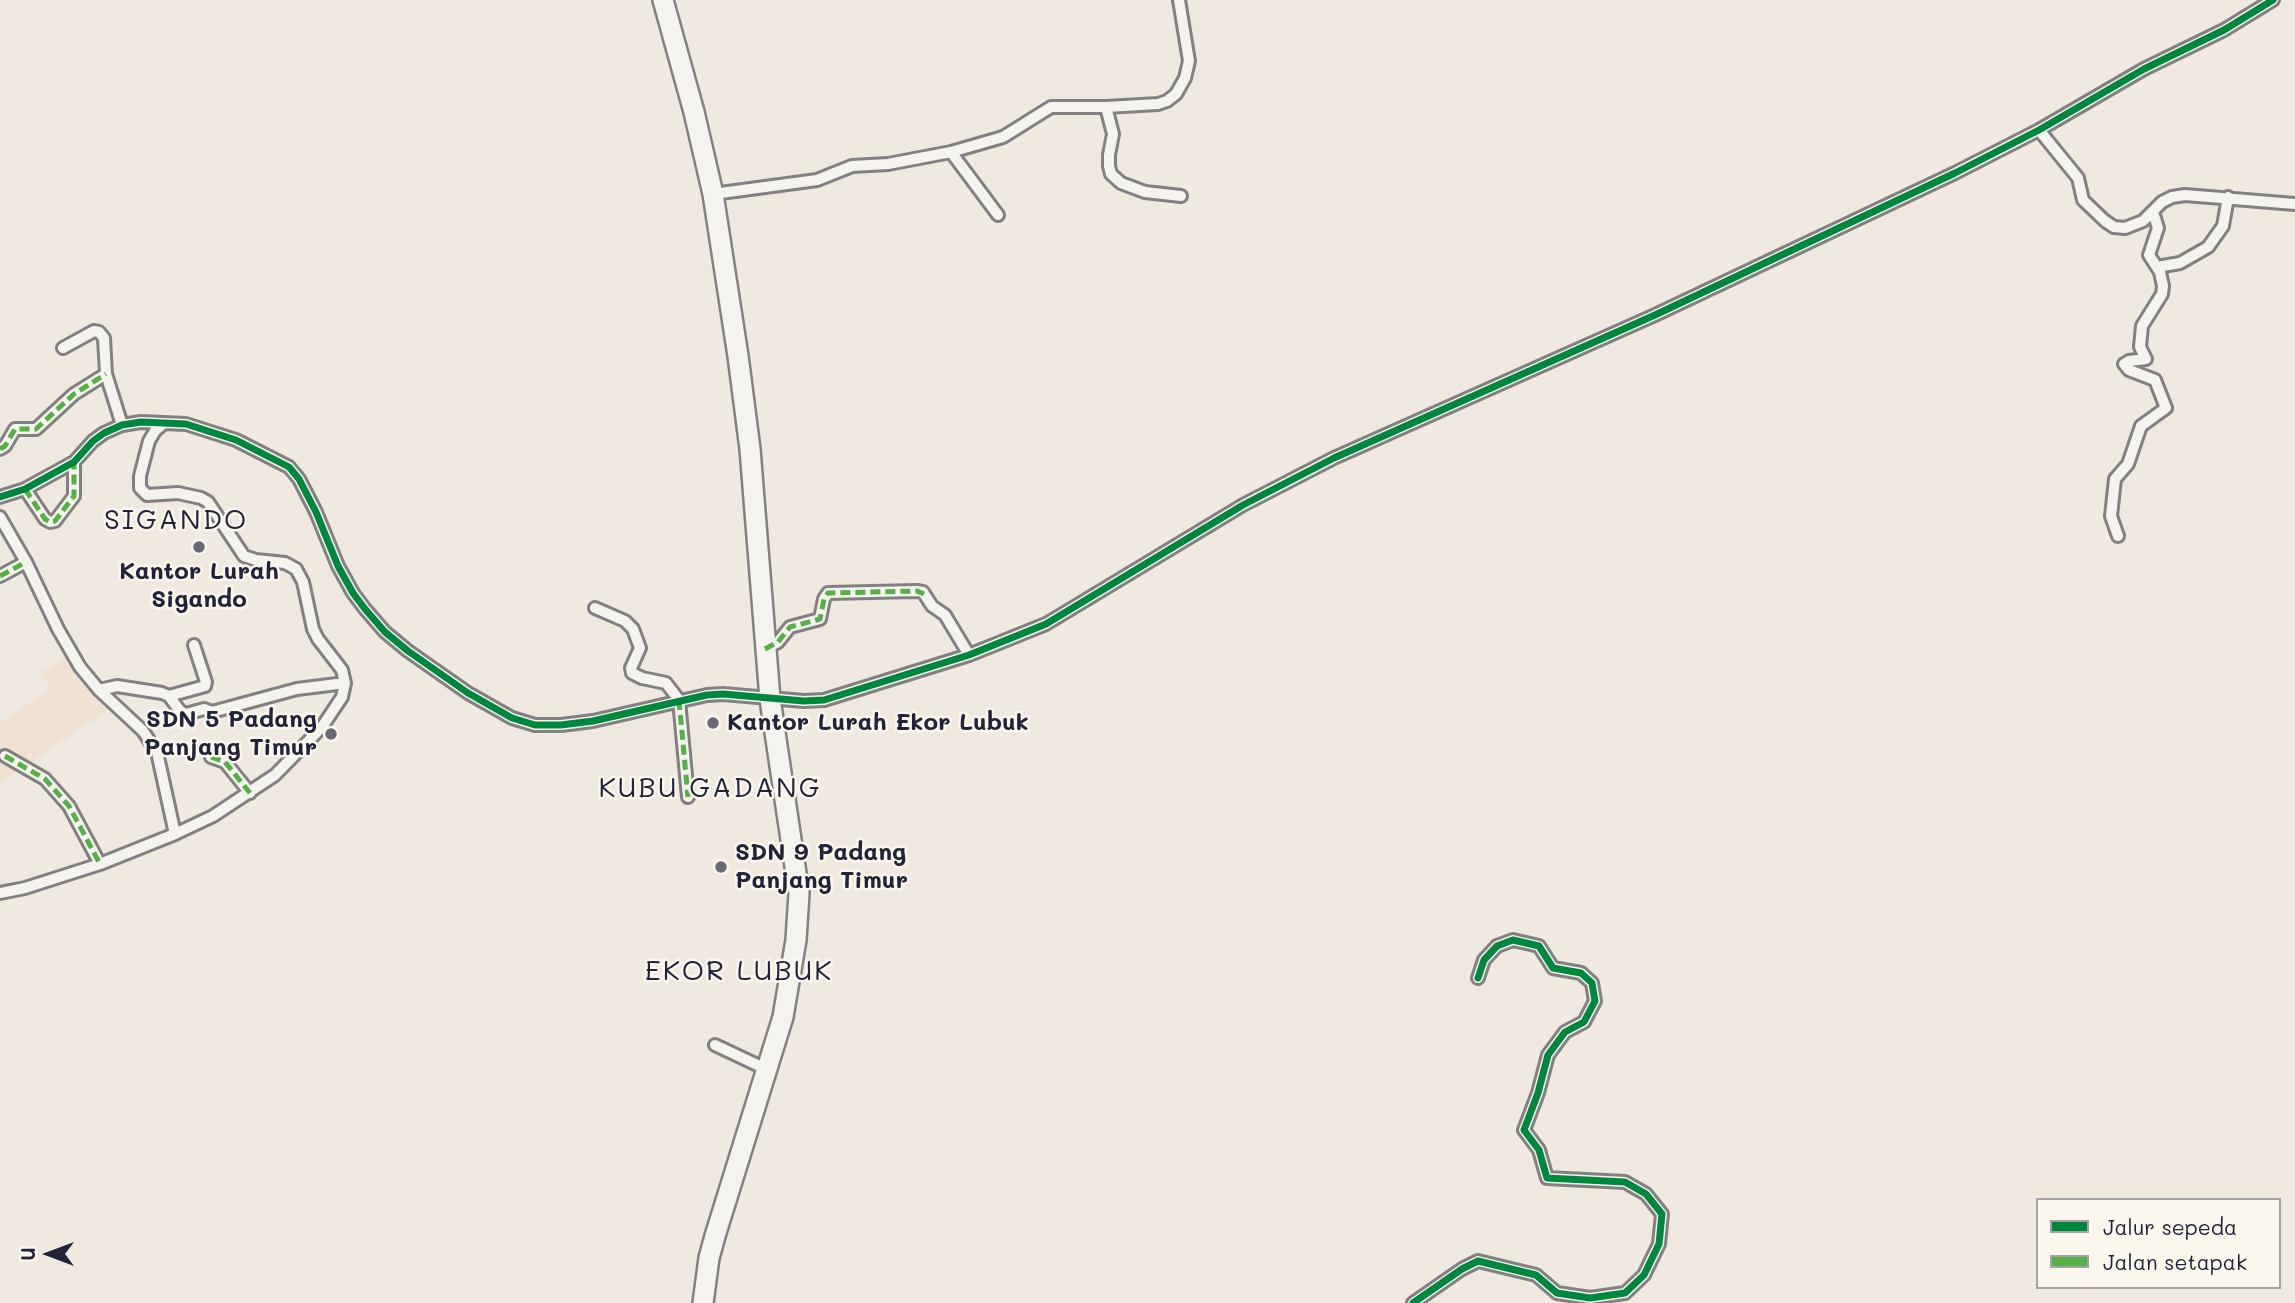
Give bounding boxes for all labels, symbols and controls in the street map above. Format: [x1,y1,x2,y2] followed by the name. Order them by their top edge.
[105,503,247,537] district label: SIGANDO
[191,539,207,555] marker: Kantor Lurah Sigando
[119,558,279,614] place label: Kantor Lurah Sigando
[144,706,317,762] place label: SDN 5 Padang Panjang Timur
[727,709,1029,737] place label: Kantor Lurah Ekor Lubuk
[705,715,721,731] marker: Kantor Lurah Ekor Lubuk
[323,726,339,742] marker: SDN 5 Padang Panjang Timur
[600,771,820,805] district label: KUBU GADANG
[735,839,908,895] place label: SDN 9 Padang Panjang Timur
[713,859,729,875] marker: SDN 9 Padang Panjang Timur
[646,954,832,988] district label: EKOR LUBUK
[2036,1198,2281,1289] legend
[2103,1213,2237,1240] text: Jalur sepeda
[14,1219,84,1289] north arrow
[15,1247,40,1261] text: U
[2103,1248,2247,1275] text: Jalan setapak

